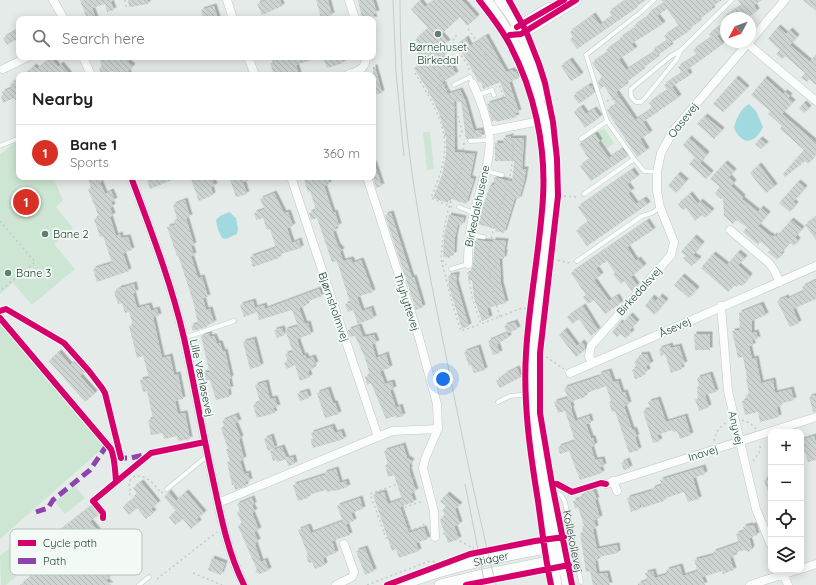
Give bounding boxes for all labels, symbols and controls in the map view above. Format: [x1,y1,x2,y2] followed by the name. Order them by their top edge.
[720,12,756,48] north arrow
[16,16,376,60] search box
[30,27,52,49] icon: search
[62,29,145,48] text: Search here
[433,29,443,39] marker: Børnehuset Birkedal
[409,40,467,67] place label: Børnehuset Birkedal
[32,88,93,109] text: Nearby
[665,99,701,141] street label: Oasevej
[70,135,117,154] text: Bane 1
[42,145,48,161] text: 1
[323,145,360,161] text: 360 m
[70,154,109,170] text: Sports
[462,164,492,248] street label: Birkedalshusene
[13,187,39,217] pin: 1
[53,227,89,241] place label: Bane 2
[40,229,50,239] marker: Bane 2
[613,263,665,319] street label: Birkedalsvej
[16,266,51,280] place label: Bane 3
[3,268,13,278] marker: Bane 3
[316,270,352,344] street label: Bjørnsholmvej
[391,271,423,333] street label: Thyhyttevej
[657,314,693,340] street label: Åsevej
[187,338,217,418] street label: Lille Værløsevej
[433,369,453,389] your location
[725,410,747,446] street label: Anyvej
[768,429,804,573] map controls
[768,429,804,465] button: +
[686,442,720,464] street label: Inavej
[768,465,804,501] button: −
[768,501,804,537] button: locate
[560,509,586,574] street label: Kollekollevej
[10,529,142,575] legend
[43,536,97,550] text: Cycle path
[768,537,804,573] button: layers
[472,548,511,569] street label: Stiager
[43,554,66,568] text: Path

